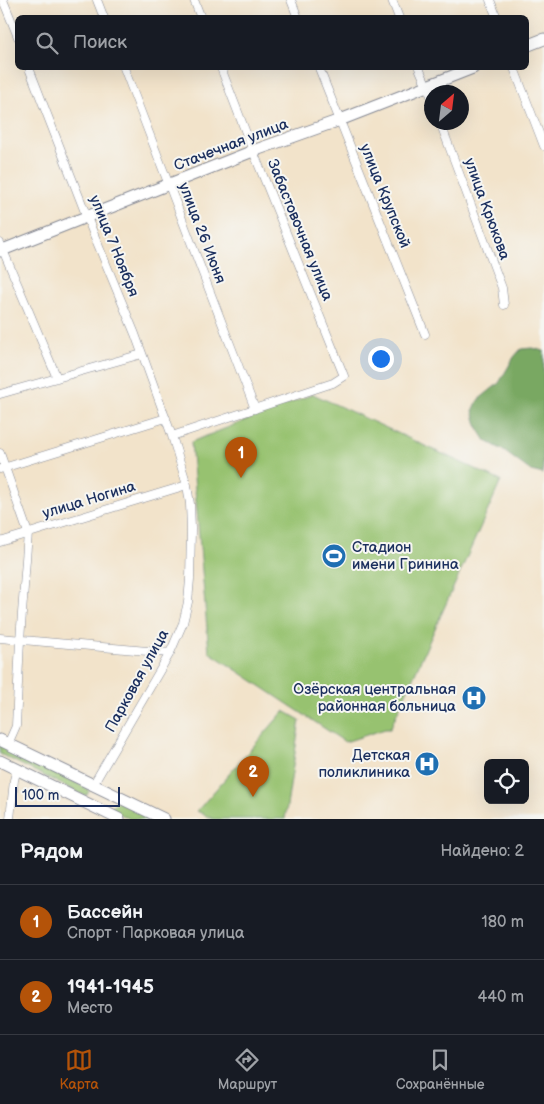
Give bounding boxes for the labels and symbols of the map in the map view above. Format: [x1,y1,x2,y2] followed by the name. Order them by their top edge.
[424,85,469,130] north arrow
[171,114,291,176] street label: Стачечная улица
[355,141,415,251] street label: улица Крупской
[460,155,514,263] street label: улица Крюкова
[263,156,337,304] street label: Забастовочная улица
[174,180,230,286] street label: улица 26 Июня
[85,192,143,300] street label: улица 7 Ноября
[368,346,394,372] your location
[225,437,257,478] pin: 1
[40,477,138,523] street label: улица Ногина
[352,538,459,574] place label: Стадион имени Гринина
[321,543,347,569] sports icon: Стадион имени Гринина
[101,626,173,736] street label: Парковая улица
[293,680,456,716] place label: Озёрская центральная районная больница
[461,685,487,711] hospital icon: Озёрская центральная районная больница
[318,746,410,782] place label: Детская поликлиника
[414,751,440,777] hospital icon: Детская поликлиника
[237,756,269,797] pin: 2
[15,784,120,807] scale bar

